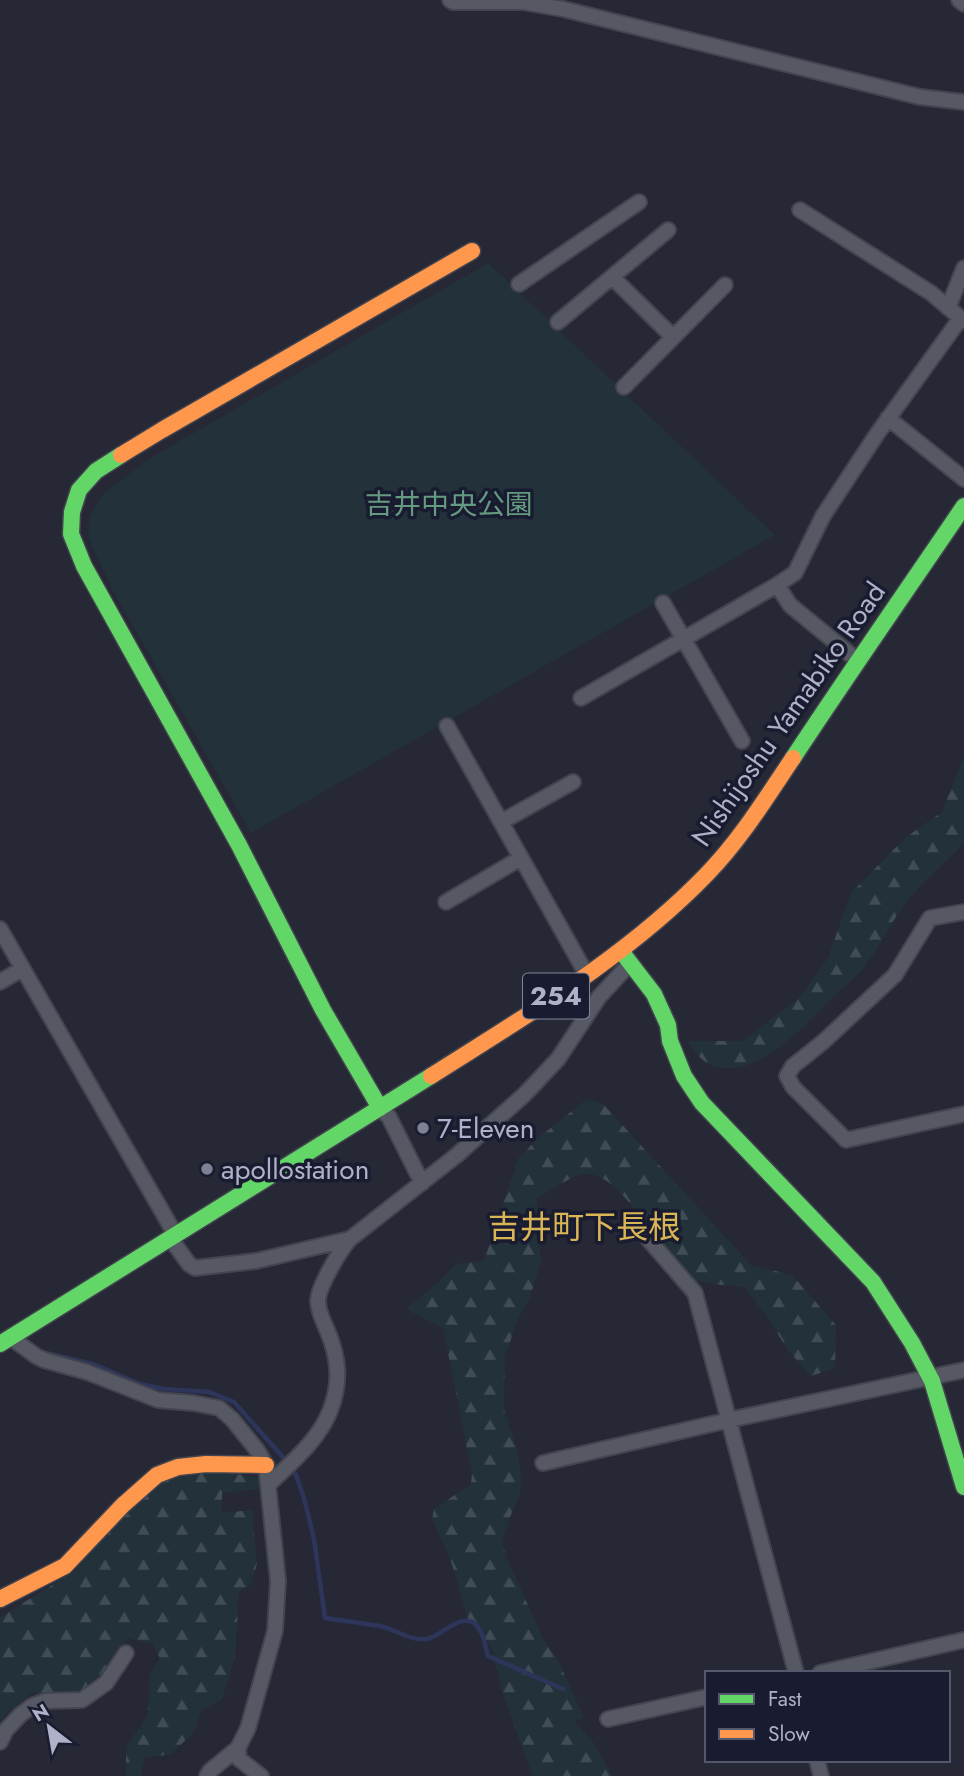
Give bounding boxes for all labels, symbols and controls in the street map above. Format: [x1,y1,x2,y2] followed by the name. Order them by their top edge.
[365,484,533,525] park label: 吉井中央公園
[681,574,895,855] street label: Nishijoshu Yamabiko Road
[523,973,589,1018] road number: 254
[437,1108,534,1149] place label: 7-Eleven
[415,1120,431,1136] marker: 7-Eleven
[221,1149,369,1190] place label: apollostation
[199,1161,215,1177] marker: apollostation
[488,1204,680,1250] district label: 吉井町下長根
[705,1671,950,1762] legend
[768,1684,801,1714] text: Fast
[14,1692,84,1762] north arrow
[27,1697,54,1728] text: N
[768,1719,810,1749] text: Slow

